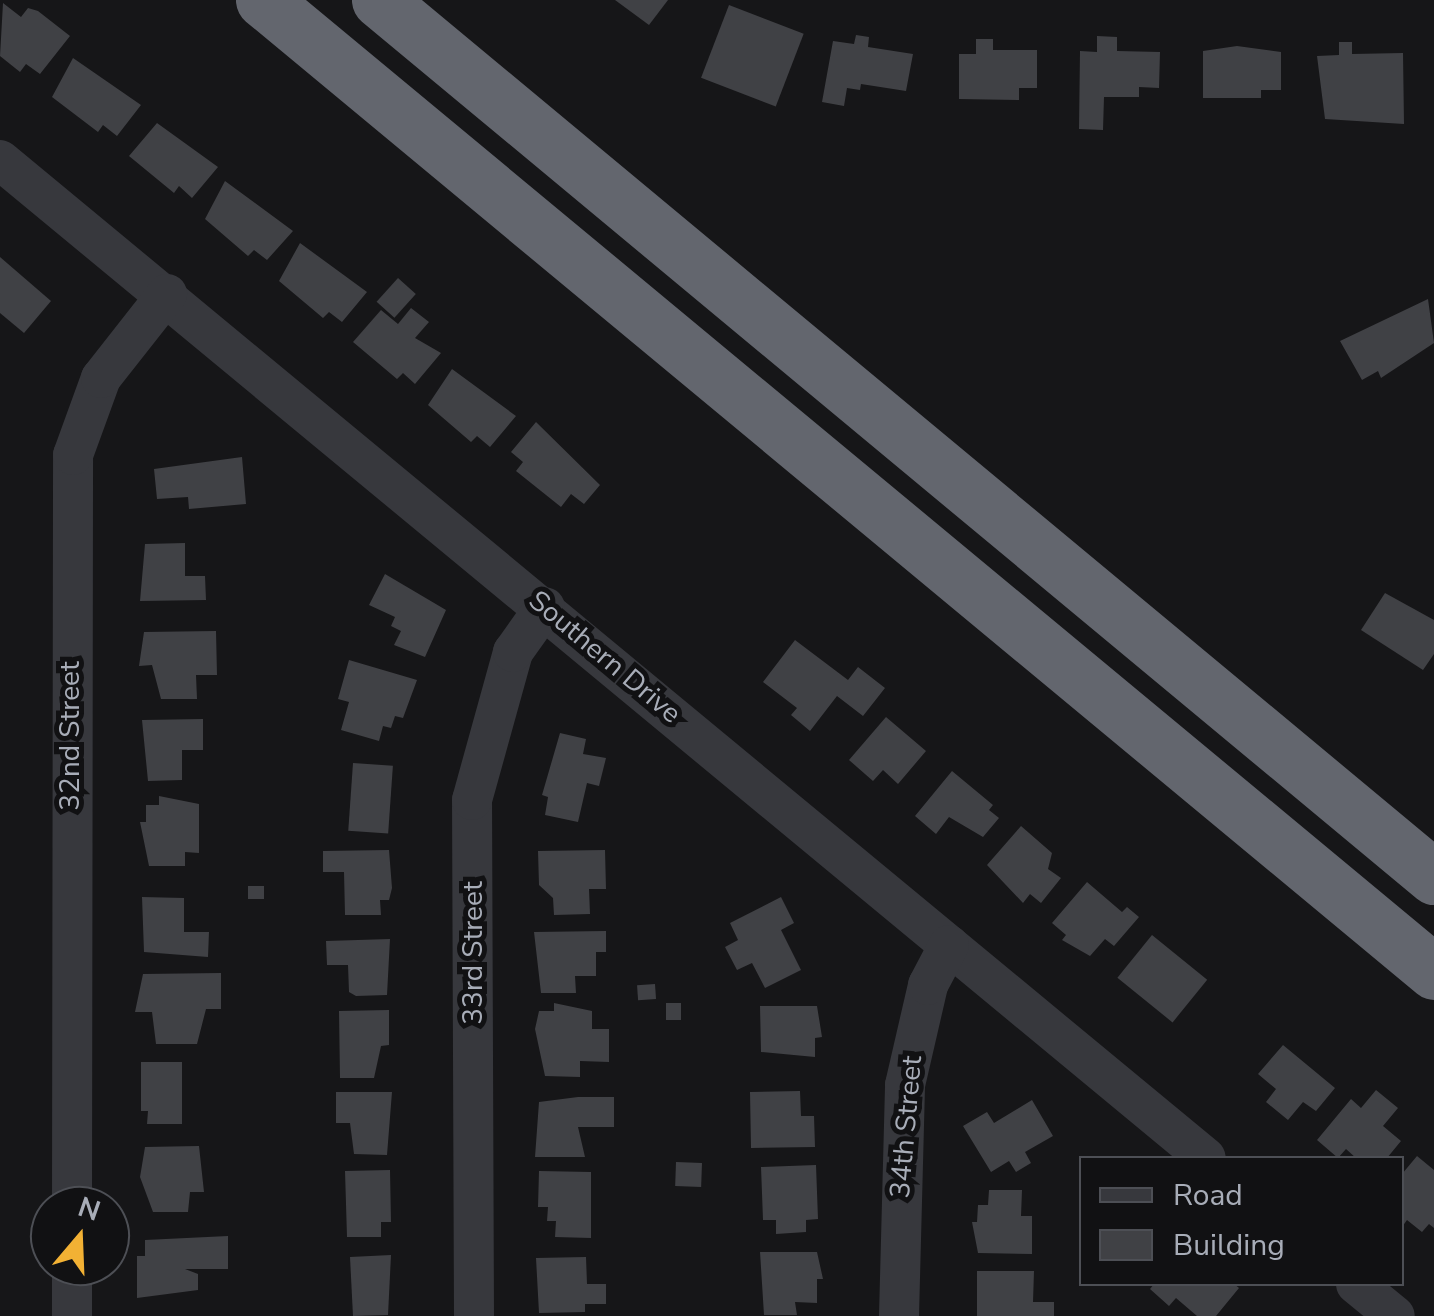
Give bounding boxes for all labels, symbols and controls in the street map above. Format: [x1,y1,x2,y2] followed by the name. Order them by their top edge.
[522,584,688,730] street label: Southern Drive
[53,661,87,811] street label: 32nd Street
[456,881,490,1025] street label: 33rd Street
[883,1054,929,1200] street label: 34th Street
[1079,1156,1404,1286] legend
[1173,1175,1243,1216] text: Road
[30,1186,130,1286] north arrow
[73,1188,105,1231] text: N
[1173,1225,1285,1266] text: Building

